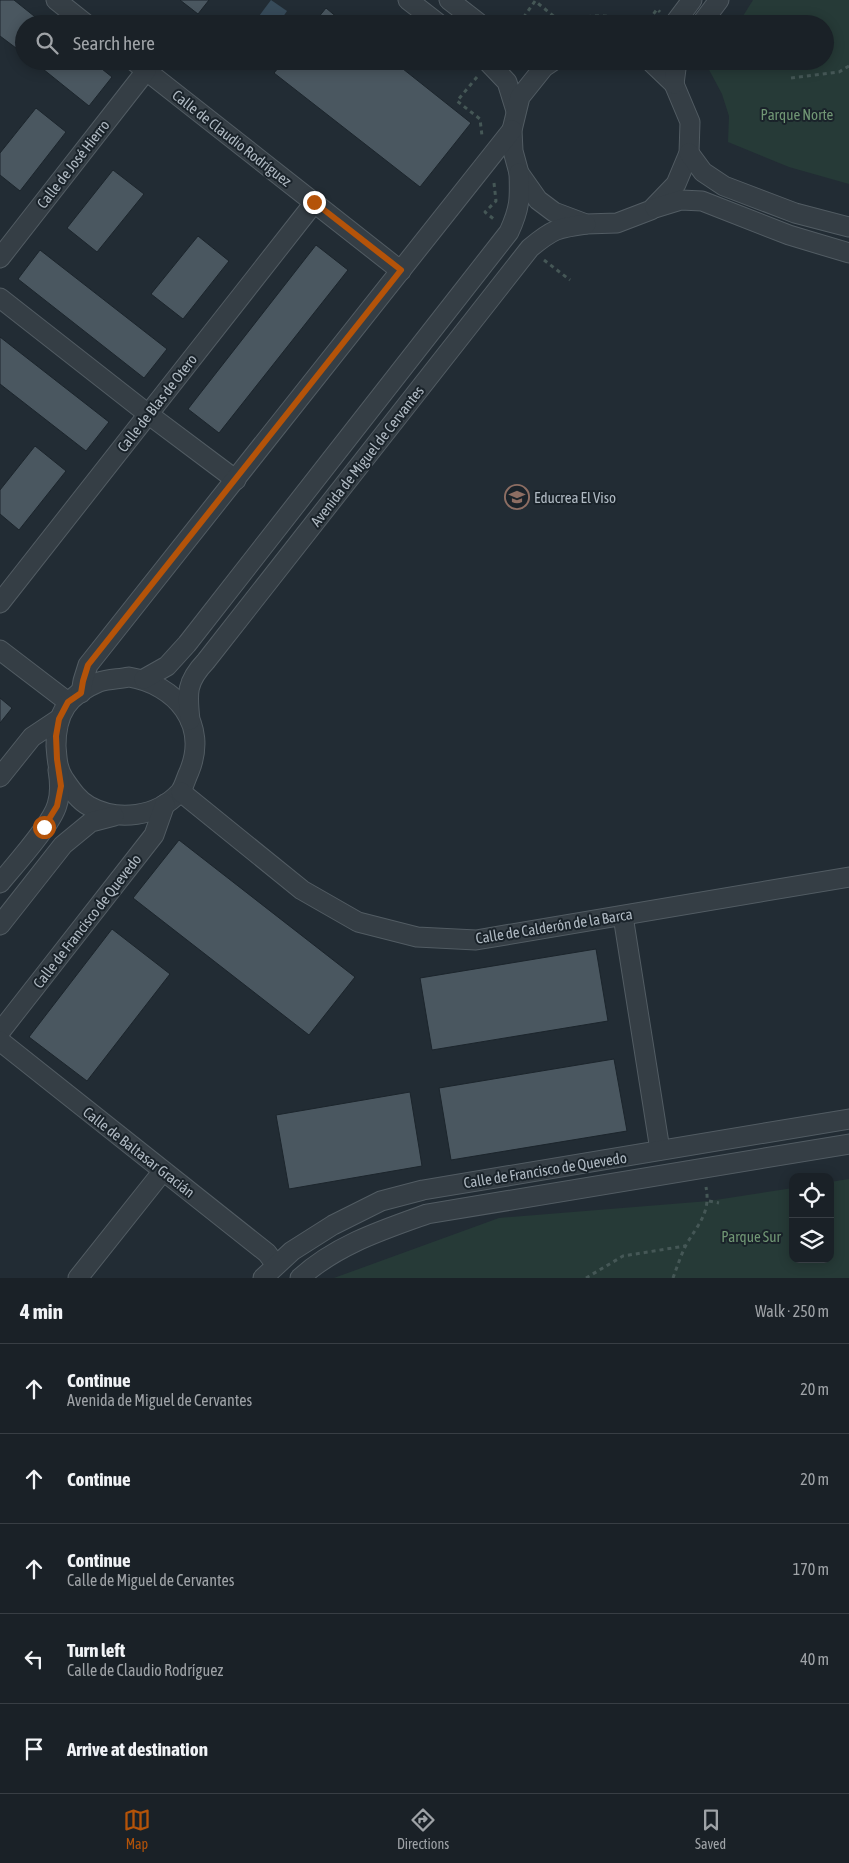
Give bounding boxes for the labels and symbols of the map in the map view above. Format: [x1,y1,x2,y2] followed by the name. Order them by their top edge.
[169,86,295,190] street label: Calle de Claudio Rodríguez
[761,106,834,123] park label: Parque Norte
[33,117,113,211] street label: Calle de José Hierro
[303,191,326,214] route end
[114,351,200,455] street label: Calle de Blas de Otero
[307,382,427,530] street label: Avenida de Miguel de Cervantes
[504,484,530,510] school or university icon: Educrea El Viso
[534,489,616,506] place label: Educrea El Viso
[33,816,56,839] route start
[30,851,144,991] street label: Calle de Francisco de Quevedo
[474,905,634,947] street label: Calle de Calderón de la Barca
[80,1103,198,1201] street label: Calle de Baltasar Gracián
[462,1149,628,1191] street label: Calle de Francisco de Quevedo
[721,1228,781,1245] park label: Parque Sur

